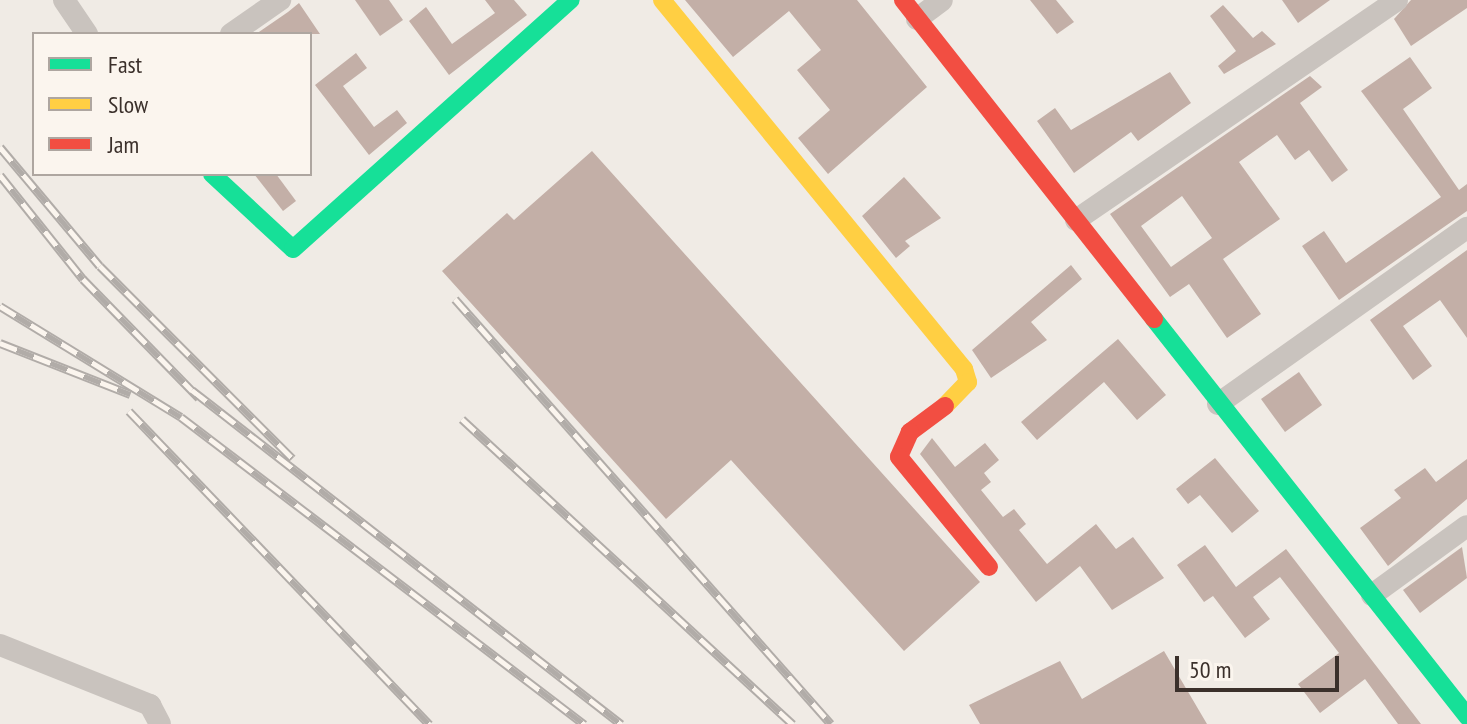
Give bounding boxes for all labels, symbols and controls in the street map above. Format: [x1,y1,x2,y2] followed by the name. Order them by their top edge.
[32,32,312,176] legend
[108,49,142,80] text: Fast
[108,89,148,120] text: Slow
[108,129,139,160] text: Jam
[1179,640,1343,690] scale bar
[1189,654,1231,685] text: 50 m

